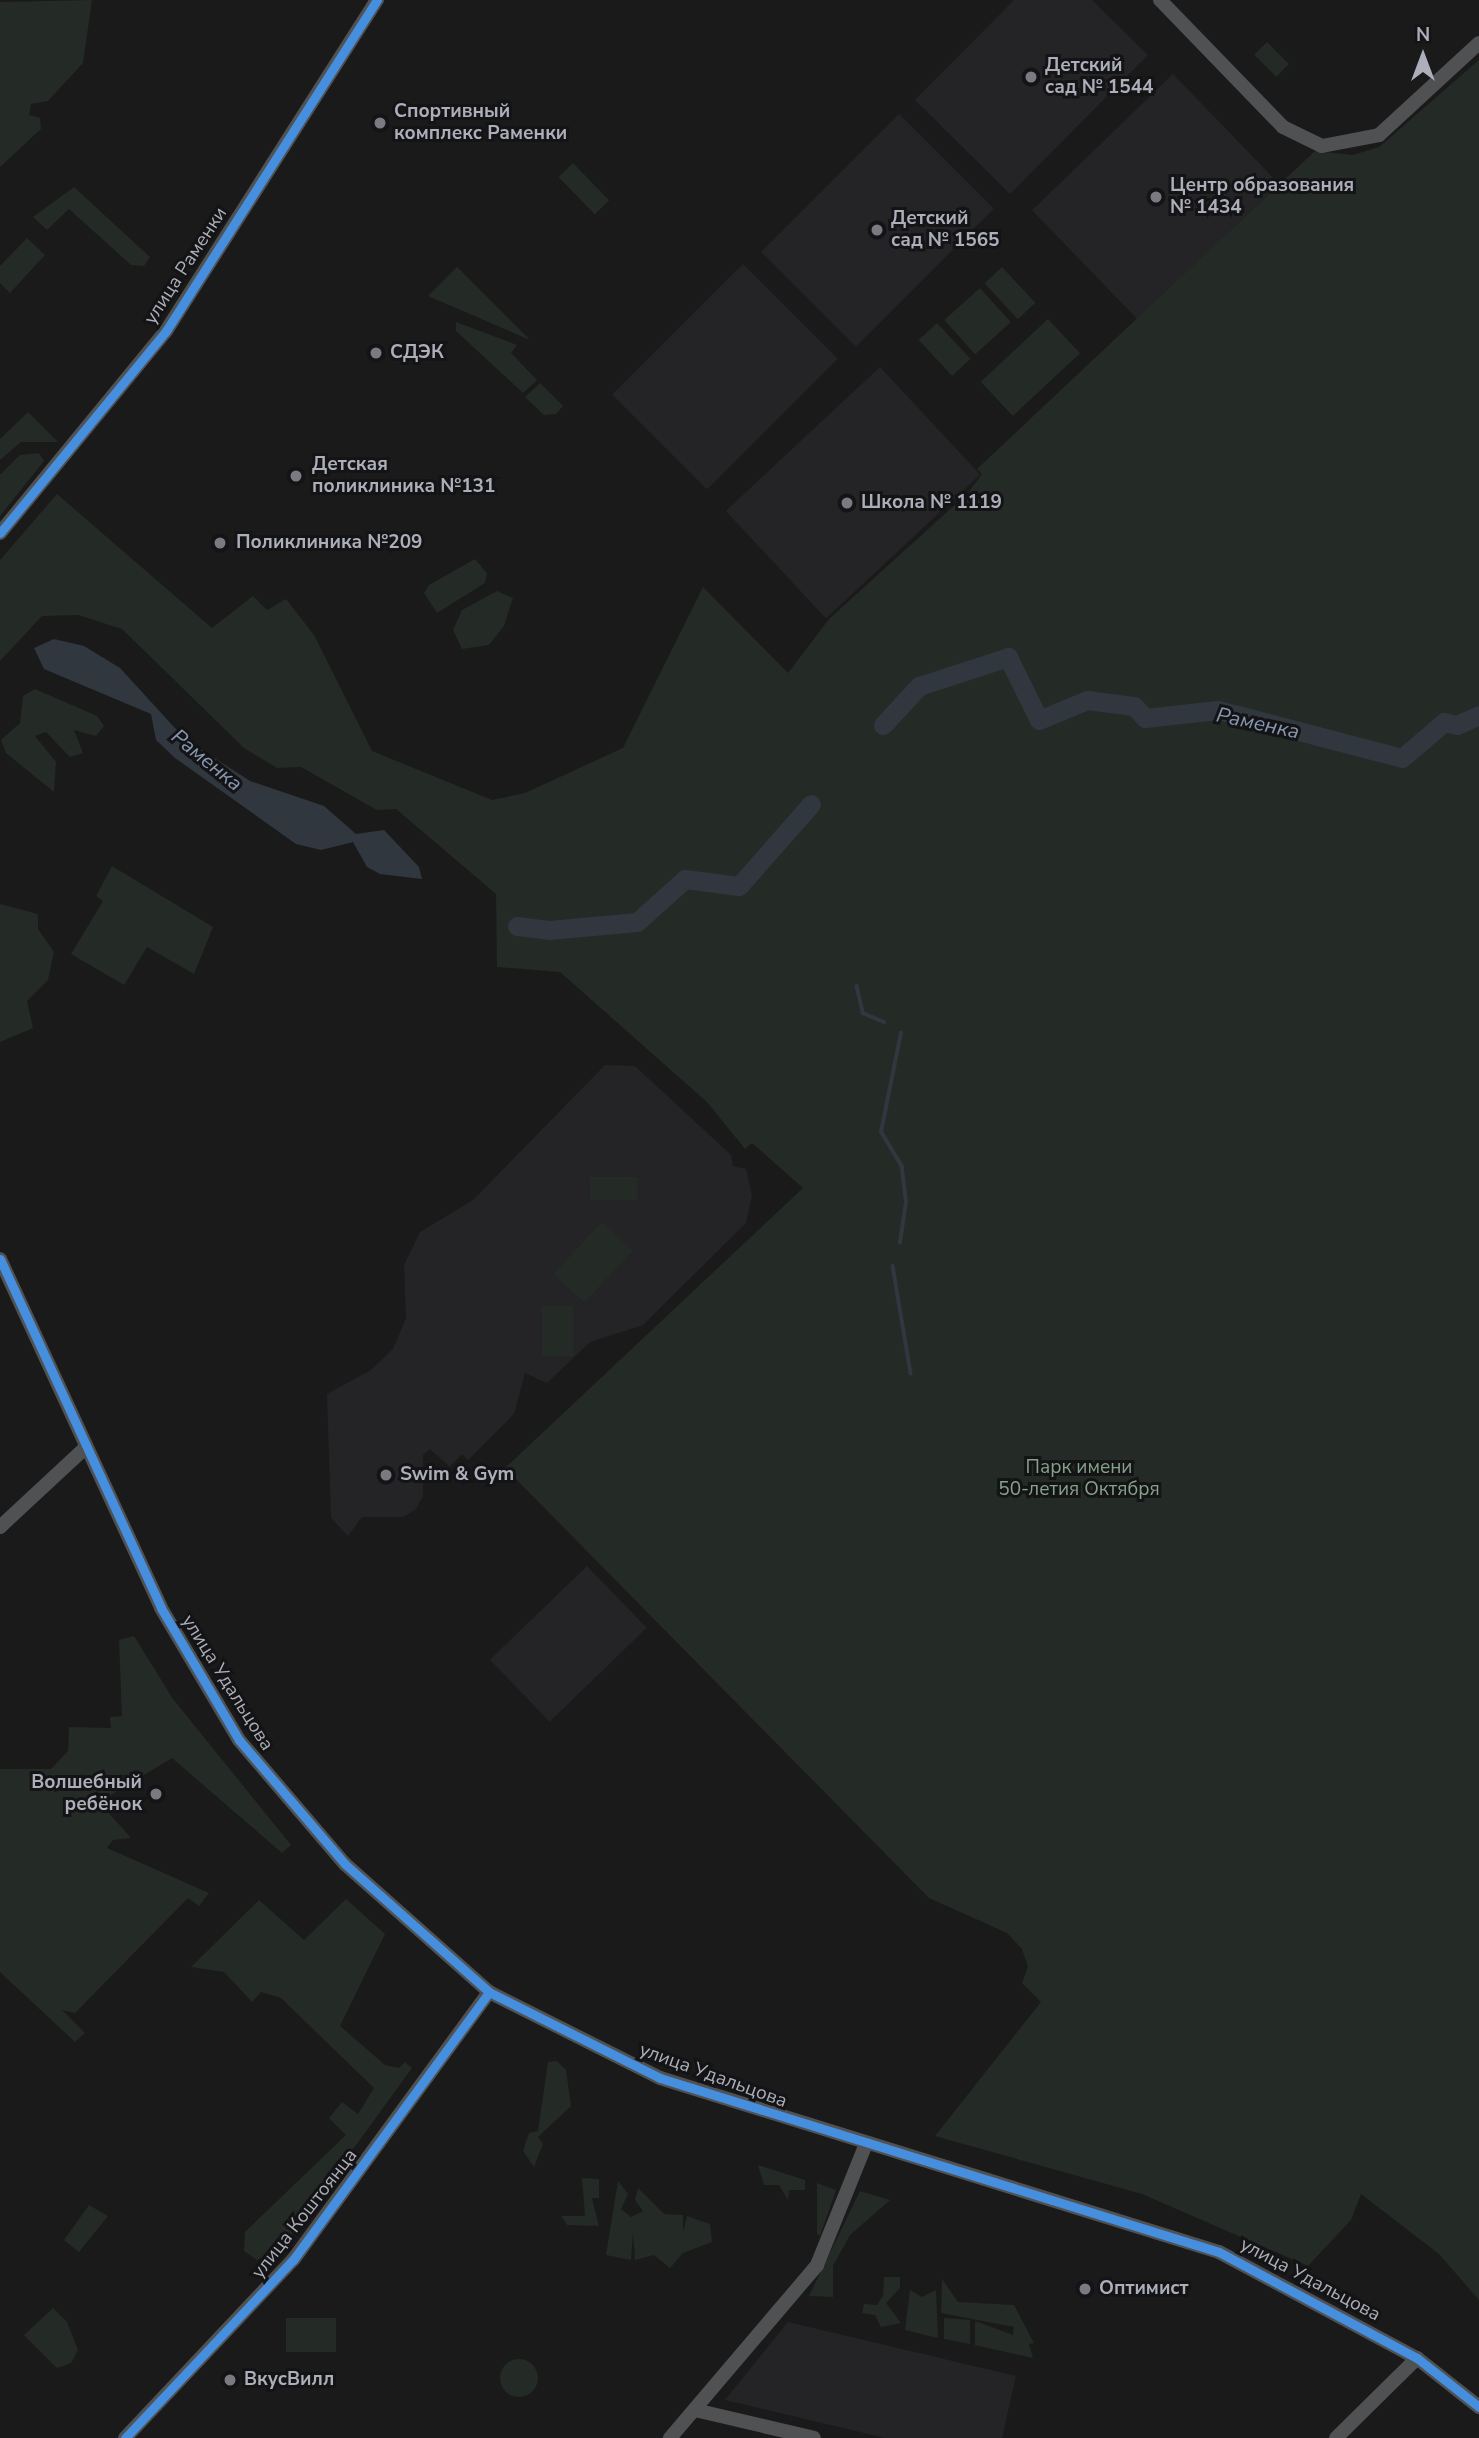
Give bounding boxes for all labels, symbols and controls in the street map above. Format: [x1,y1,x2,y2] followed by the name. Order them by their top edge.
[1388,21,1458,91] north arrow
[1416,22,1430,48] text: N
[1045,55,1153,99] place label: Детский сад № 1544
[1023,69,1039,85] marker: Детский сад № 1544
[394,101,567,145] place label: Спортивный комплекс Раменки
[372,115,388,131] marker: Спортивный комплекс Раменки
[1170,175,1354,219] place label: Центр образования № 1434
[1148,189,1164,205] marker: Центр образования № 1434
[140,203,232,329] street label: улица Раменки
[891,208,999,252] place label: Детский сад № 1565
[869,222,885,238] marker: Детский сад № 1565
[390,342,444,364] place label: СДЭК
[368,345,384,361] marker: СДЭК
[312,454,495,498] place label: Детская поликлиника №131
[286,466,306,486] marker: Детская поликлиника №131
[861,492,1002,514] place label: Школа № 1119
[839,495,855,511] marker: Школа № 1119
[236,532,422,554] place label: Поликлиника №209
[210,533,230,553] marker: Поликлиника №209
[1214,702,1302,744] water label: Раменка
[166,724,248,796] water label: Раменка
[998,1457,1160,1501] park label: Парк имени 50-летия Октября
[400,1464,514,1486] place label: Swim & Gym
[378,1467,394,1483] marker: Swim & Gym
[176,1611,278,1755] street label: улица Удальцова
[31,1772,142,1816] place label: Волшебный ребёнок
[148,1786,164,1802] marker: Волшебный ребёнок
[636,2039,790,2113] street label: улица Удальцова
[247,2145,363,2283] street label: улица Коштоянца
[1236,2233,1384,2327] street label: улица Удальцова
[1099,2278,1189,2300] place label: Оптимист
[1077,2281,1093,2297] marker: Оптимист
[244,2369,334,2391] place label: ВкусВилл
[222,2372,238,2388] marker: ВкусВилл

